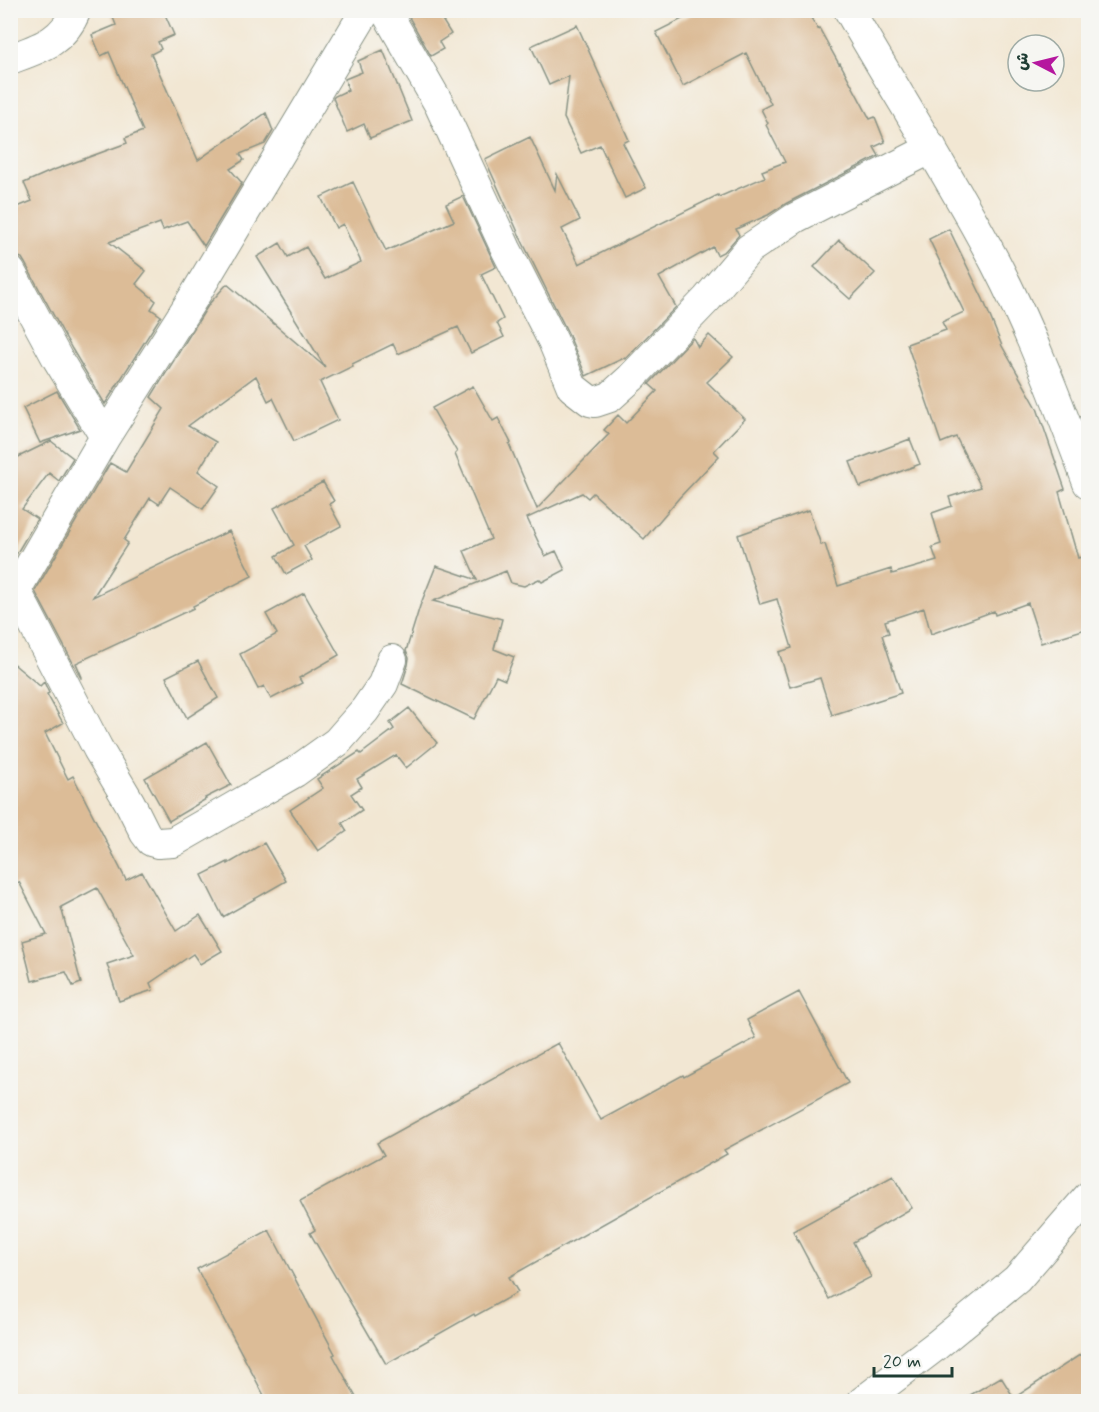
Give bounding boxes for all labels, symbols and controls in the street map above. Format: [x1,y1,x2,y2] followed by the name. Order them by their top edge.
[1006,33,1066,93] north arrow
[1011,51,1034,71] text: ش
[874,1340,952,1378] scale bar
[883,1350,921,1374] text: 20 m

